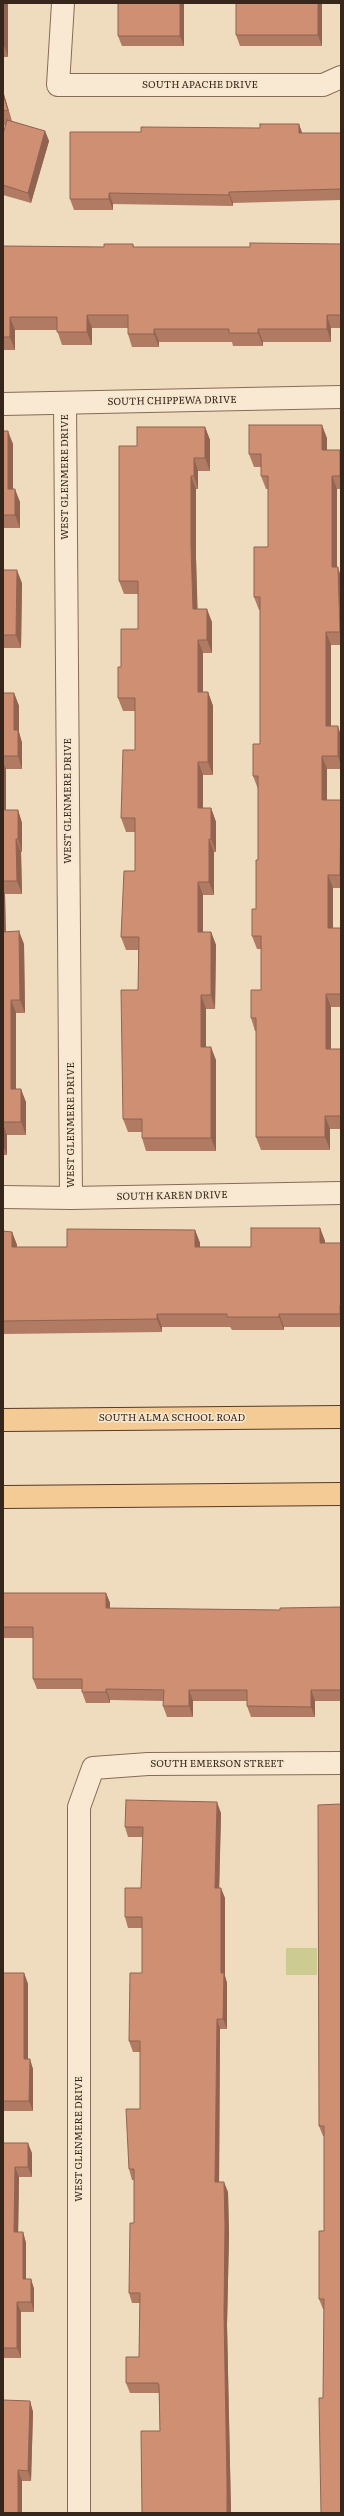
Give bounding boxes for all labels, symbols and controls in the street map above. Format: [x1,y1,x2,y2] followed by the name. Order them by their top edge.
[142,79,258,91] street label: SOUTH APACHE DRIVE
[107,394,237,408] street label: SOUTH CHIPPEWA DRIVE
[59,414,71,540] street label: WEST GLENMERE DRIVE
[62,738,74,864] street label: WEST GLENMERE DRIVE
[65,1062,77,1188] street label: WEST GLENMERE DRIVE
[116,1189,228,1203] street label: SOUTH KAREN DRIVE
[99,1412,245,1424] street label: SOUTH ALMA SCHOOL ROAD
[150,1758,284,1770] street label: SOUTH EMERSON STREET
[73,2076,85,2202] street label: WEST GLENMERE DRIVE

